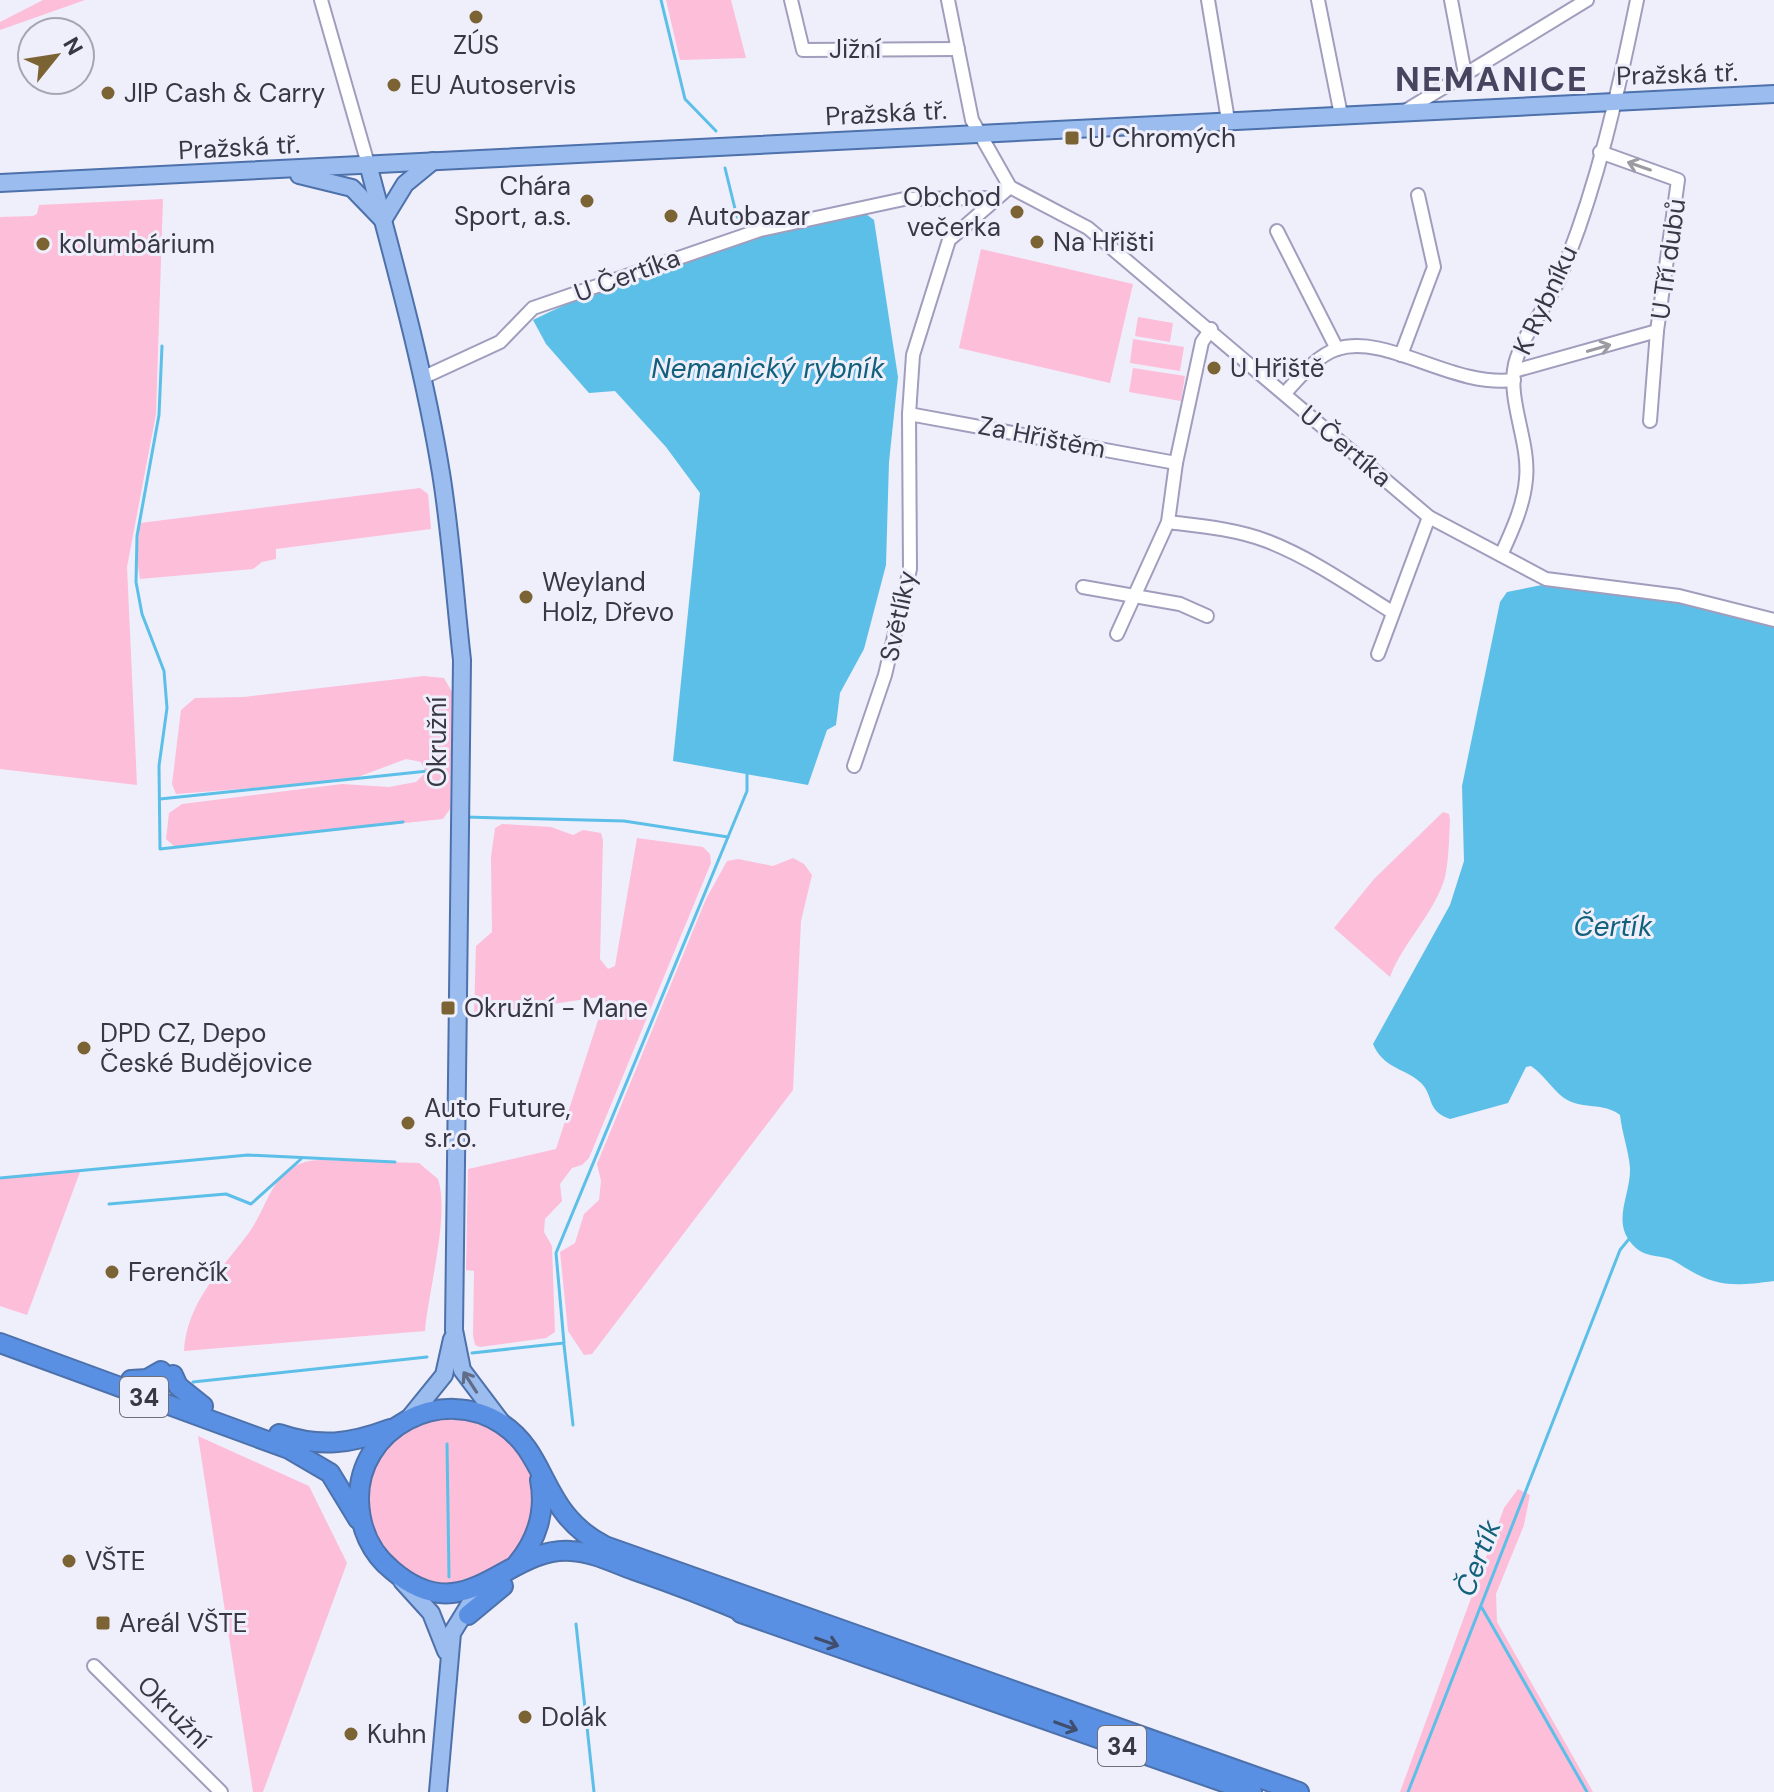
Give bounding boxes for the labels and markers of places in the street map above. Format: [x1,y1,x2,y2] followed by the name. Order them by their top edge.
[467,8,485,26] marker: ZÚS
[453,28,499,62] place label: ZÚS
[410,68,576,102] place label: EU Autoservis
[124,76,325,110] place label: JIP Cash & Carry
[385,76,403,94] marker: EU Autoservis
[99,84,117,102] marker: JIP Cash & Carry
[1088,121,1236,155] place label: U Chromých
[1063,129,1081,147] marker: U Chromých
[454,169,571,233] place label: Chára Sport, a.s.
[903,180,1001,244] place label: Obchod večerka
[578,192,596,210] marker: Chára Sport, a.s.
[687,199,810,233] place label: Autobazar
[1008,203,1026,221] marker: Obchod večerka
[662,207,680,225] marker: Autobazar
[1053,225,1155,259] place label: Na Hřišti
[59,227,215,261] place label: kolumbárium
[1028,233,1046,251] marker: Na Hřišti
[34,235,52,253] marker: kolumbárium
[1230,351,1325,385] place label: U Hřiště
[1205,359,1223,377] marker: U Hřiště
[542,565,674,629] place label: Weyland Holz, Dřevo
[517,588,535,606] marker: Weyland Holz, Dřevo
[464,991,648,1025] place label: Okružní - Mane
[439,999,457,1017] marker: Okružní - Mane
[100,1016,313,1080] place label: DPD CZ, Depo České Budějovice
[75,1039,93,1057] marker: DPD CZ, Depo České Budějovice
[424,1091,571,1155] place label: Auto Future, s.r.o.
[399,1114,417,1132] marker: Auto Future, s.r.o.
[128,1255,229,1289] place label: Ferenčík
[103,1263,121,1281] marker: Ferenčík
[85,1544,146,1578] place label: VŠTE
[60,1552,78,1570] marker: VŠTE
[119,1606,248,1640] place label: Areál VŠTE
[94,1614,112,1632] marker: Areál VŠTE
[541,1700,607,1734] place label: Dolák
[516,1708,534,1726] marker: Dolák
[367,1717,427,1751] place label: Kuhn
[342,1725,360,1743] marker: Kuhn

